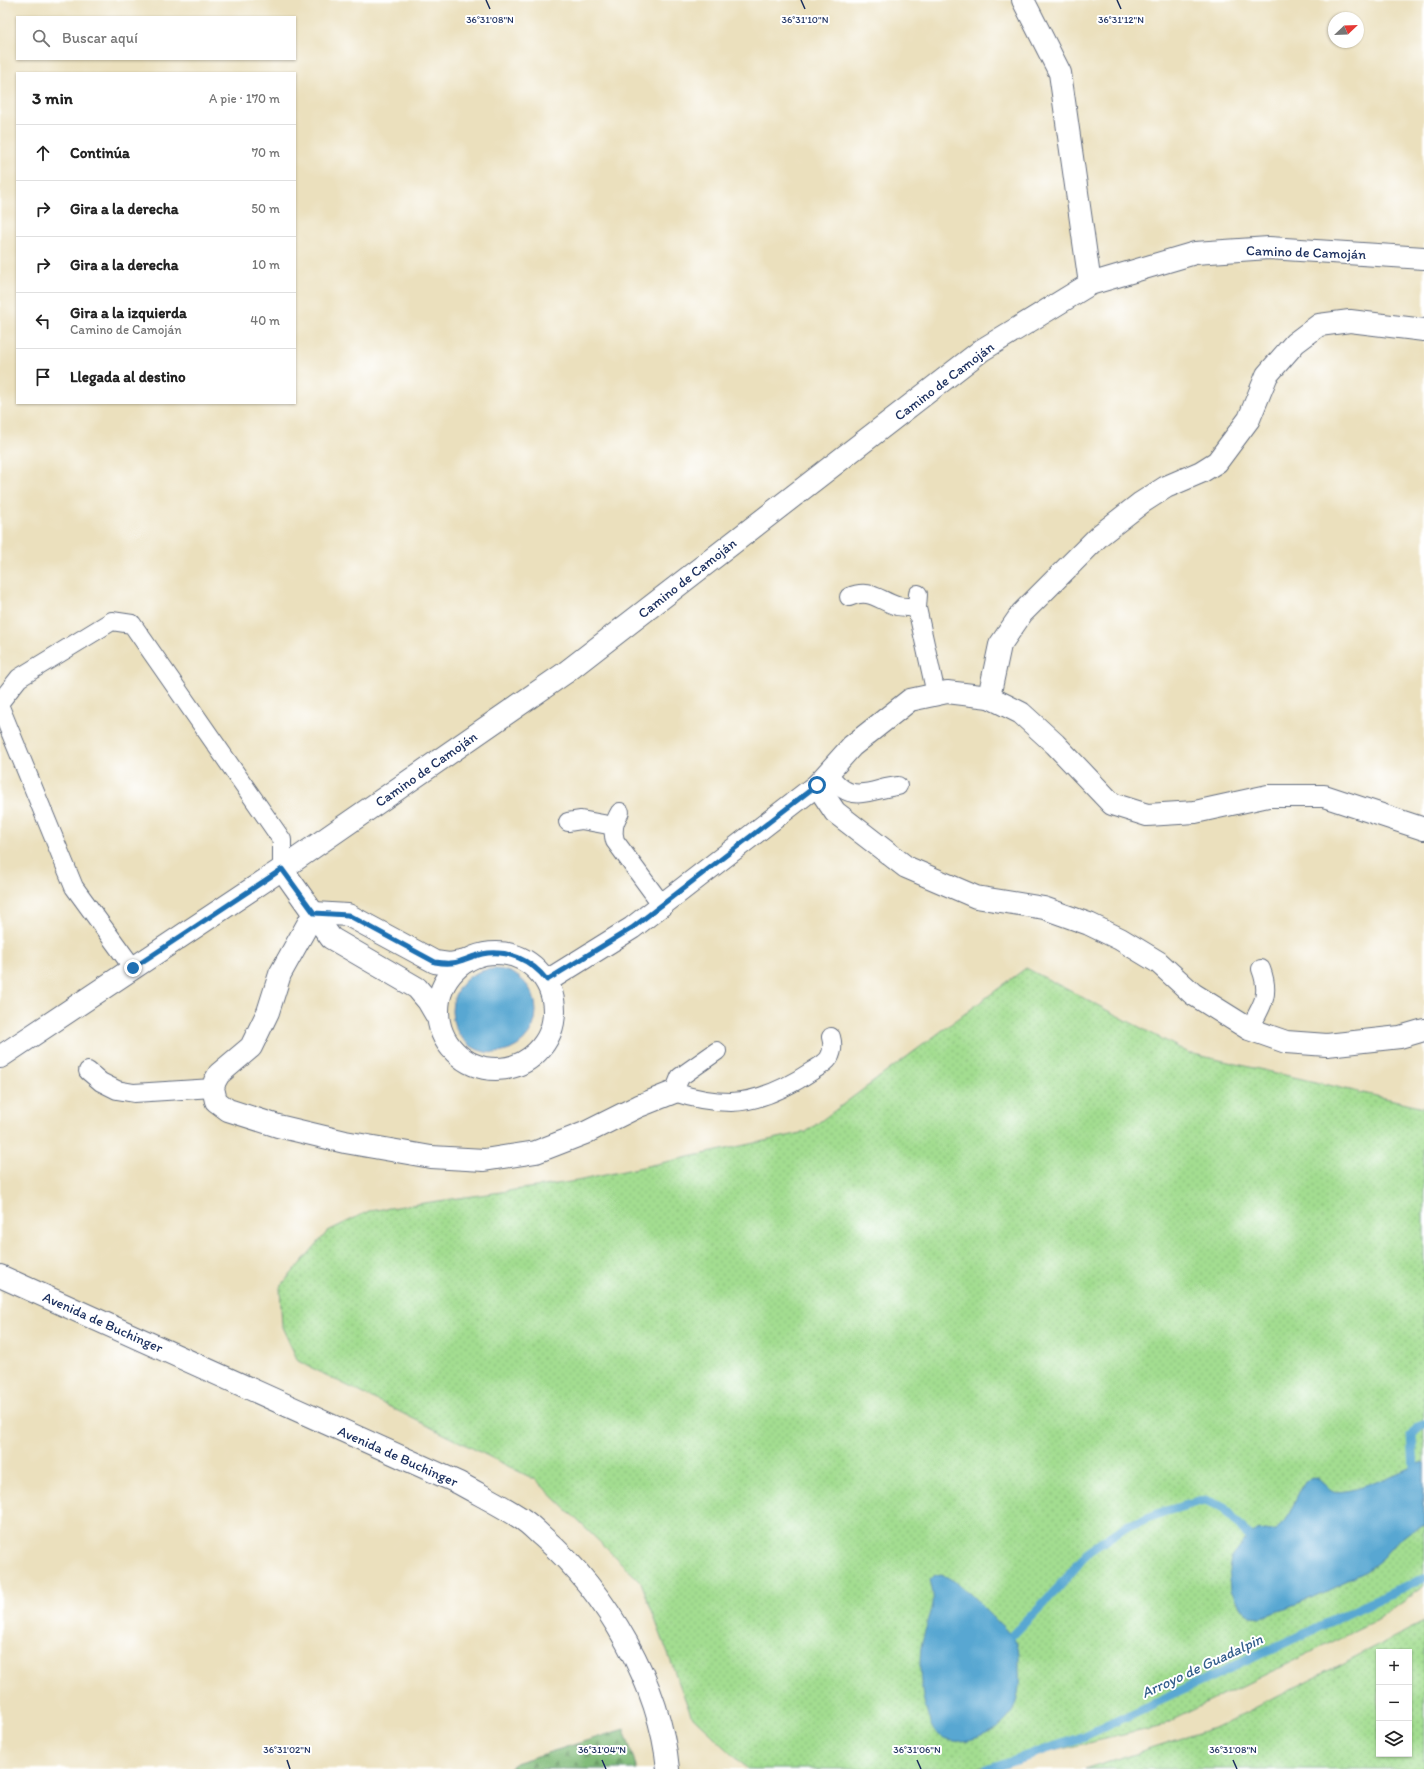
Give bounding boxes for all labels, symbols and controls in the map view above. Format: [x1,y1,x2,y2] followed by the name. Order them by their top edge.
[1328,12,1364,48] north arrow
[466,13,514,26] text: 36°31'08"N
[782,13,829,26] text: 36°31'10"N
[1098,13,1144,26] text: 36°31'12"N
[16,16,296,60] search box
[30,27,52,49] icon: search
[62,29,138,47] text: Buscar aquí
[32,88,73,108] text: 3 min
[209,91,280,106] text: A pie · 170 m
[32,142,54,164] icon: ahead
[70,144,130,162] text: Continúa
[252,145,280,160] text: 70 m
[32,198,54,220] icon: right
[70,200,179,218] text: Gira a la derecha
[251,201,280,216] text: 50 m
[1246,242,1366,263] street label: Camino de Camoján
[32,254,54,276] icon: right
[70,256,179,274] text: Gira a la derecha
[252,257,280,272] text: 10 m
[70,304,187,322] text: Gira a la izquierda
[32,310,54,332] icon: left
[250,313,280,328] text: 40 m
[70,322,182,337] text: Camino de Camoján
[891,338,997,424] street label: Camino de Camoján
[32,366,54,388] icon: arrive
[70,368,186,386] text: Llegada al destino
[635,535,740,622] street label: Camino de Camoján
[372,728,480,811] street label: Camino de Camoján
[808,776,826,794] route start
[124,959,142,977] route end
[40,1288,166,1357] street label: Avenida de Buchinger
[335,1422,461,1491] street label: Avenida de Buchinger
[1139,1630,1265,1702] water label: Arroyo de Guadalpin
[1376,1649,1412,1757] map controls
[1376,1649,1412,1685] button: +
[1376,1685,1412,1721] button: −
[1376,1721,1412,1757] button: layers
[263,1743,311,1756] text: 36°31'02"N
[578,1743,626,1756] text: 36°31'04"N
[893,1743,941,1756] text: 36°31'06"N
[1209,1743,1257,1756] text: 36°31'08"N

